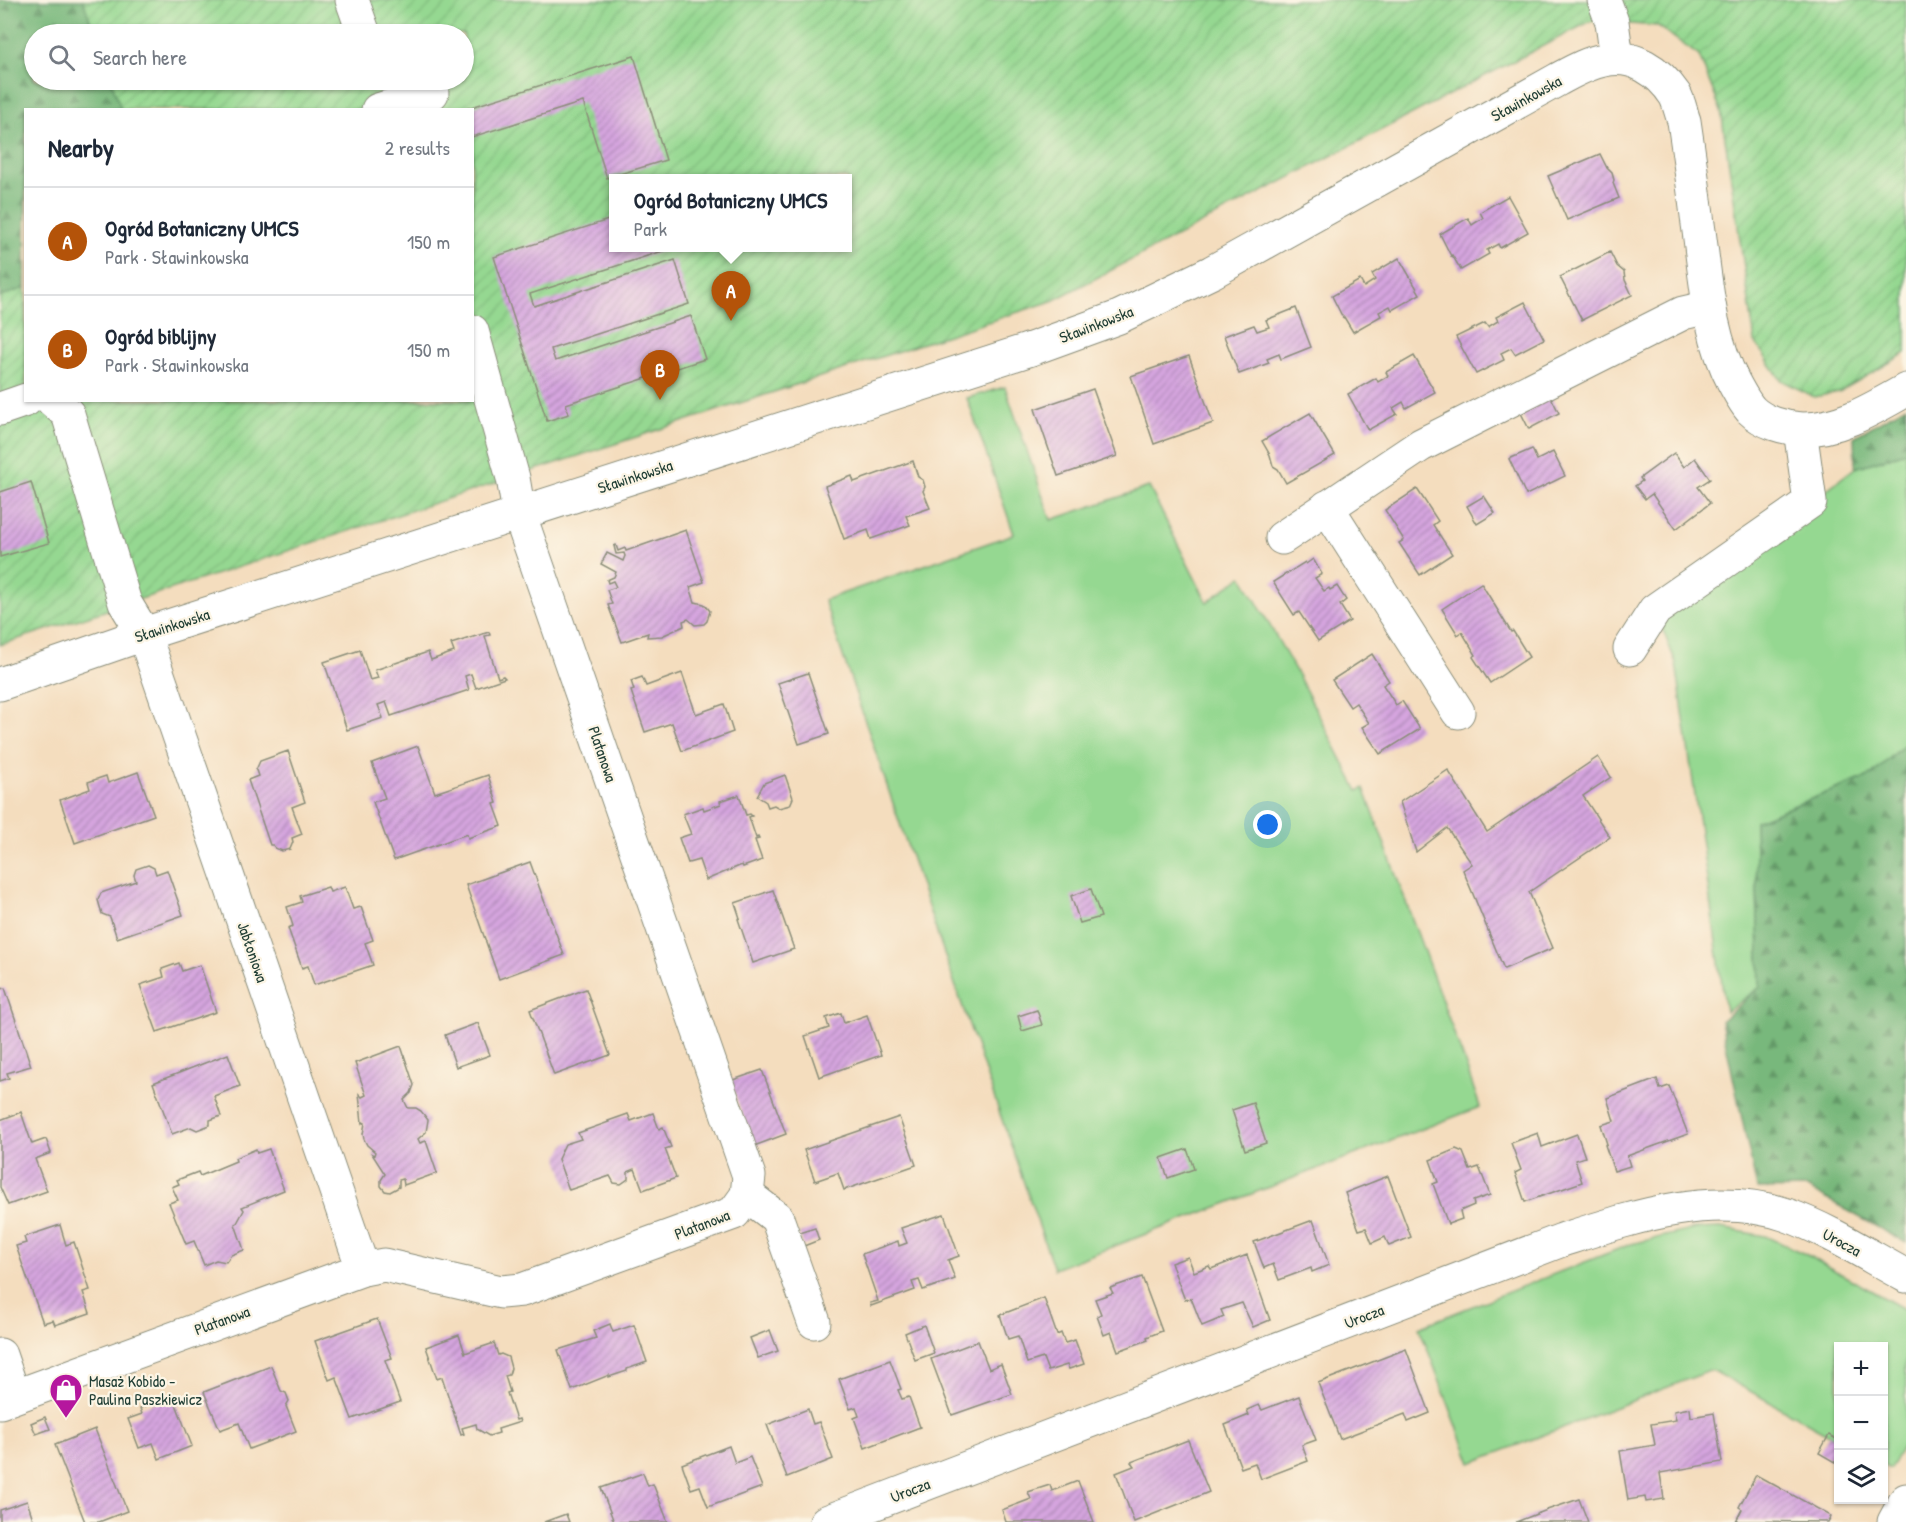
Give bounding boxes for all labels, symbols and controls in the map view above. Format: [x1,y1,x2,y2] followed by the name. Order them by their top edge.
[24,24,474,90] search box
[45,41,78,74] icon: search
[93,42,187,72] text: Search here
[1487,70,1565,126] street label: Sławinkowska
[48,130,114,165] text: Nearby
[385,134,450,161] text: 2 results
[609,174,852,252] popup
[634,185,827,215] text: Ogród Botaniczny UMCS
[105,213,299,243] text: Ogród Botaniczny UMCS
[634,215,667,242] text: Park
[63,228,72,255] text: A
[407,228,450,255] text: 150 m
[105,243,249,270] text: Park · Sławinkowska
[712,272,750,321] pin: A
[1056,300,1136,348] street label: Sławinkowska
[105,321,216,351] text: Ogród biblijny
[62,336,73,363] text: B
[407,336,450,363] text: 150 m
[640,350,680,400] pin: B
[105,351,249,378] text: Park · Sławinkowska
[595,454,675,498] street label: Sławinkowska
[132,603,212,647] street label: Sławinkowska
[583,723,623,785] street label: Platanowa
[1253,810,1282,839] your location
[232,919,274,985] street label: Jabłoniowa
[671,1203,733,1245] street label: Platanowa
[1819,1223,1865,1261] street label: Urocza
[1341,1298,1387,1334] street label: Urocza
[191,1300,253,1340] street label: Platanowa
[1834,1342,1888,1504] map controls
[1834,1342,1888,1396] button: +
[89,1370,202,1410] place label: Masaż Kobido - Paulina Paszkiewicz
[48,1372,84,1419] shop icon: Masaż Kobido - Paulina Paszkiewicz
[1834,1396,1888,1450] button: −
[1834,1450,1888,1504] button: layers
[887,1472,933,1508] street label: Urocza

